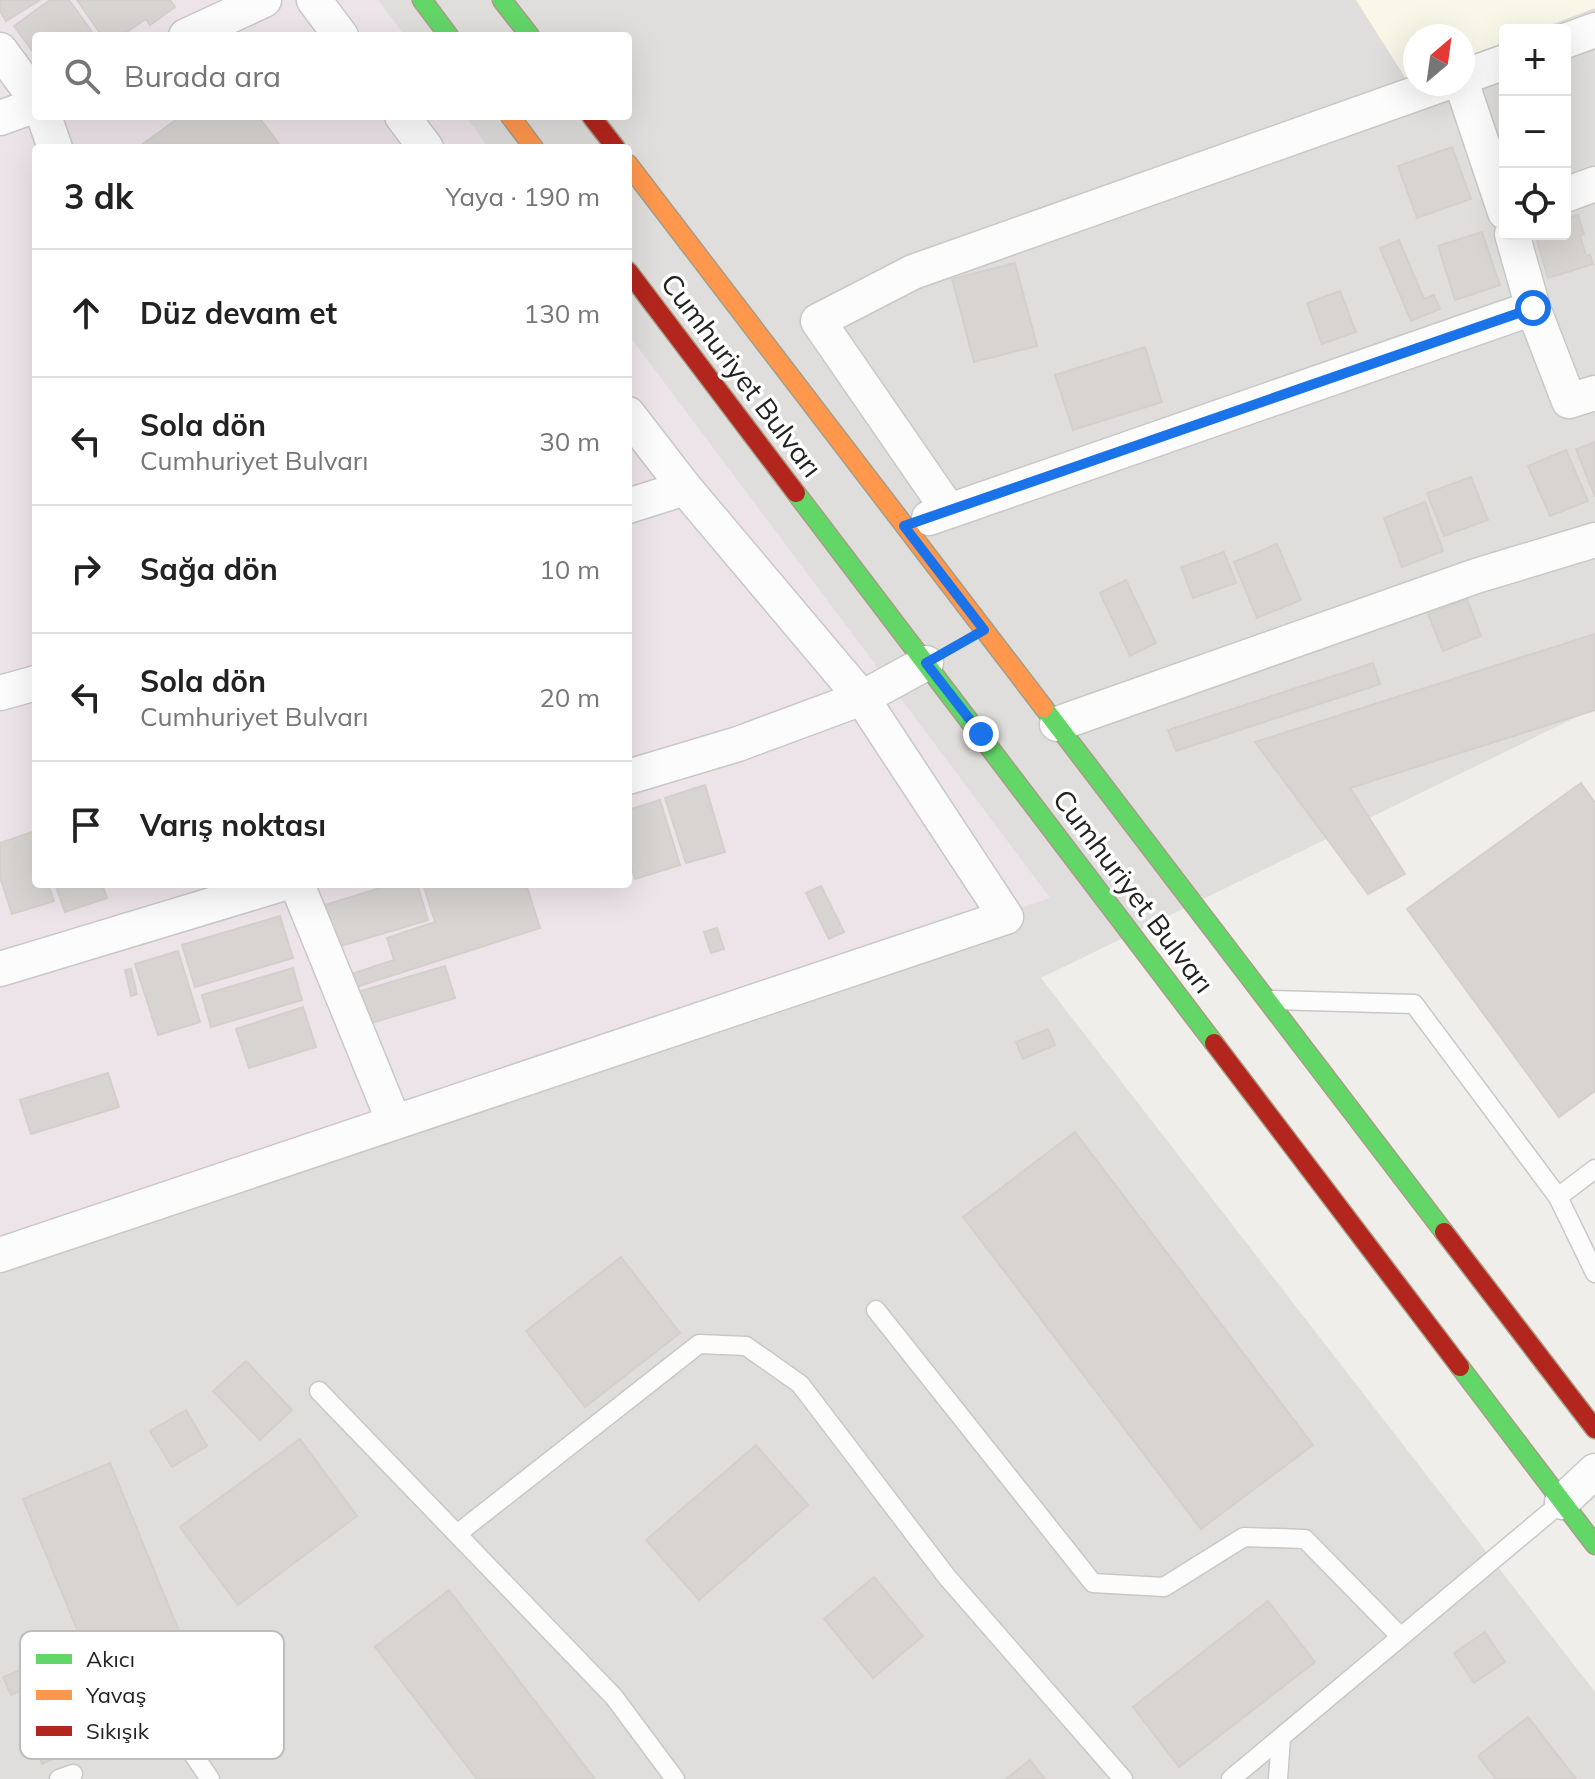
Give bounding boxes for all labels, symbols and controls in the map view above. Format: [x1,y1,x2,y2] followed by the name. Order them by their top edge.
[1403,24,1475,96] north arrow
[1499,24,1571,240] map controls
[1499,24,1571,96] button: +
[32,32,632,120] search box
[60,54,104,98] icon: search
[124,57,281,95] text: Burada ara
[1499,96,1571,168] button: −
[1499,168,1571,240] button: locate
[64,175,134,218] text: 3 dk
[446,180,600,213] text: Yaya · 190 m
[654,266,830,484] street label: Cumhuriyet Bulvarı
[1515,290,1551,326] route start
[64,291,108,335] icon: ahead
[140,294,337,332] text: Düz devam et
[524,297,600,330] text: 130 m
[140,406,266,444] text: Sola dön
[64,419,108,463] icon: left
[539,425,600,458] text: 30 m
[140,444,368,477] text: Cumhuriyet Bulvarı
[64,547,108,591] icon: right
[140,550,278,588] text: Sağa dön
[539,553,600,586] text: 10 m
[140,662,266,700] text: Sola dön
[64,675,108,719] icon: left
[539,681,600,714] text: 20 m
[140,700,368,733] text: Cumhuriyet Bulvarı
[963,716,999,752] route end
[1046,782,1222,1000] street label: Cumhuriyet Bulvarı
[64,803,108,847] icon: arrive
[140,806,326,844] text: Varış noktası
[20,1631,284,1759] legend
[86,1645,135,1673] text: Akıcı
[85,1681,146,1709] text: Yavaş
[86,1717,150,1745] text: Sıkışık

